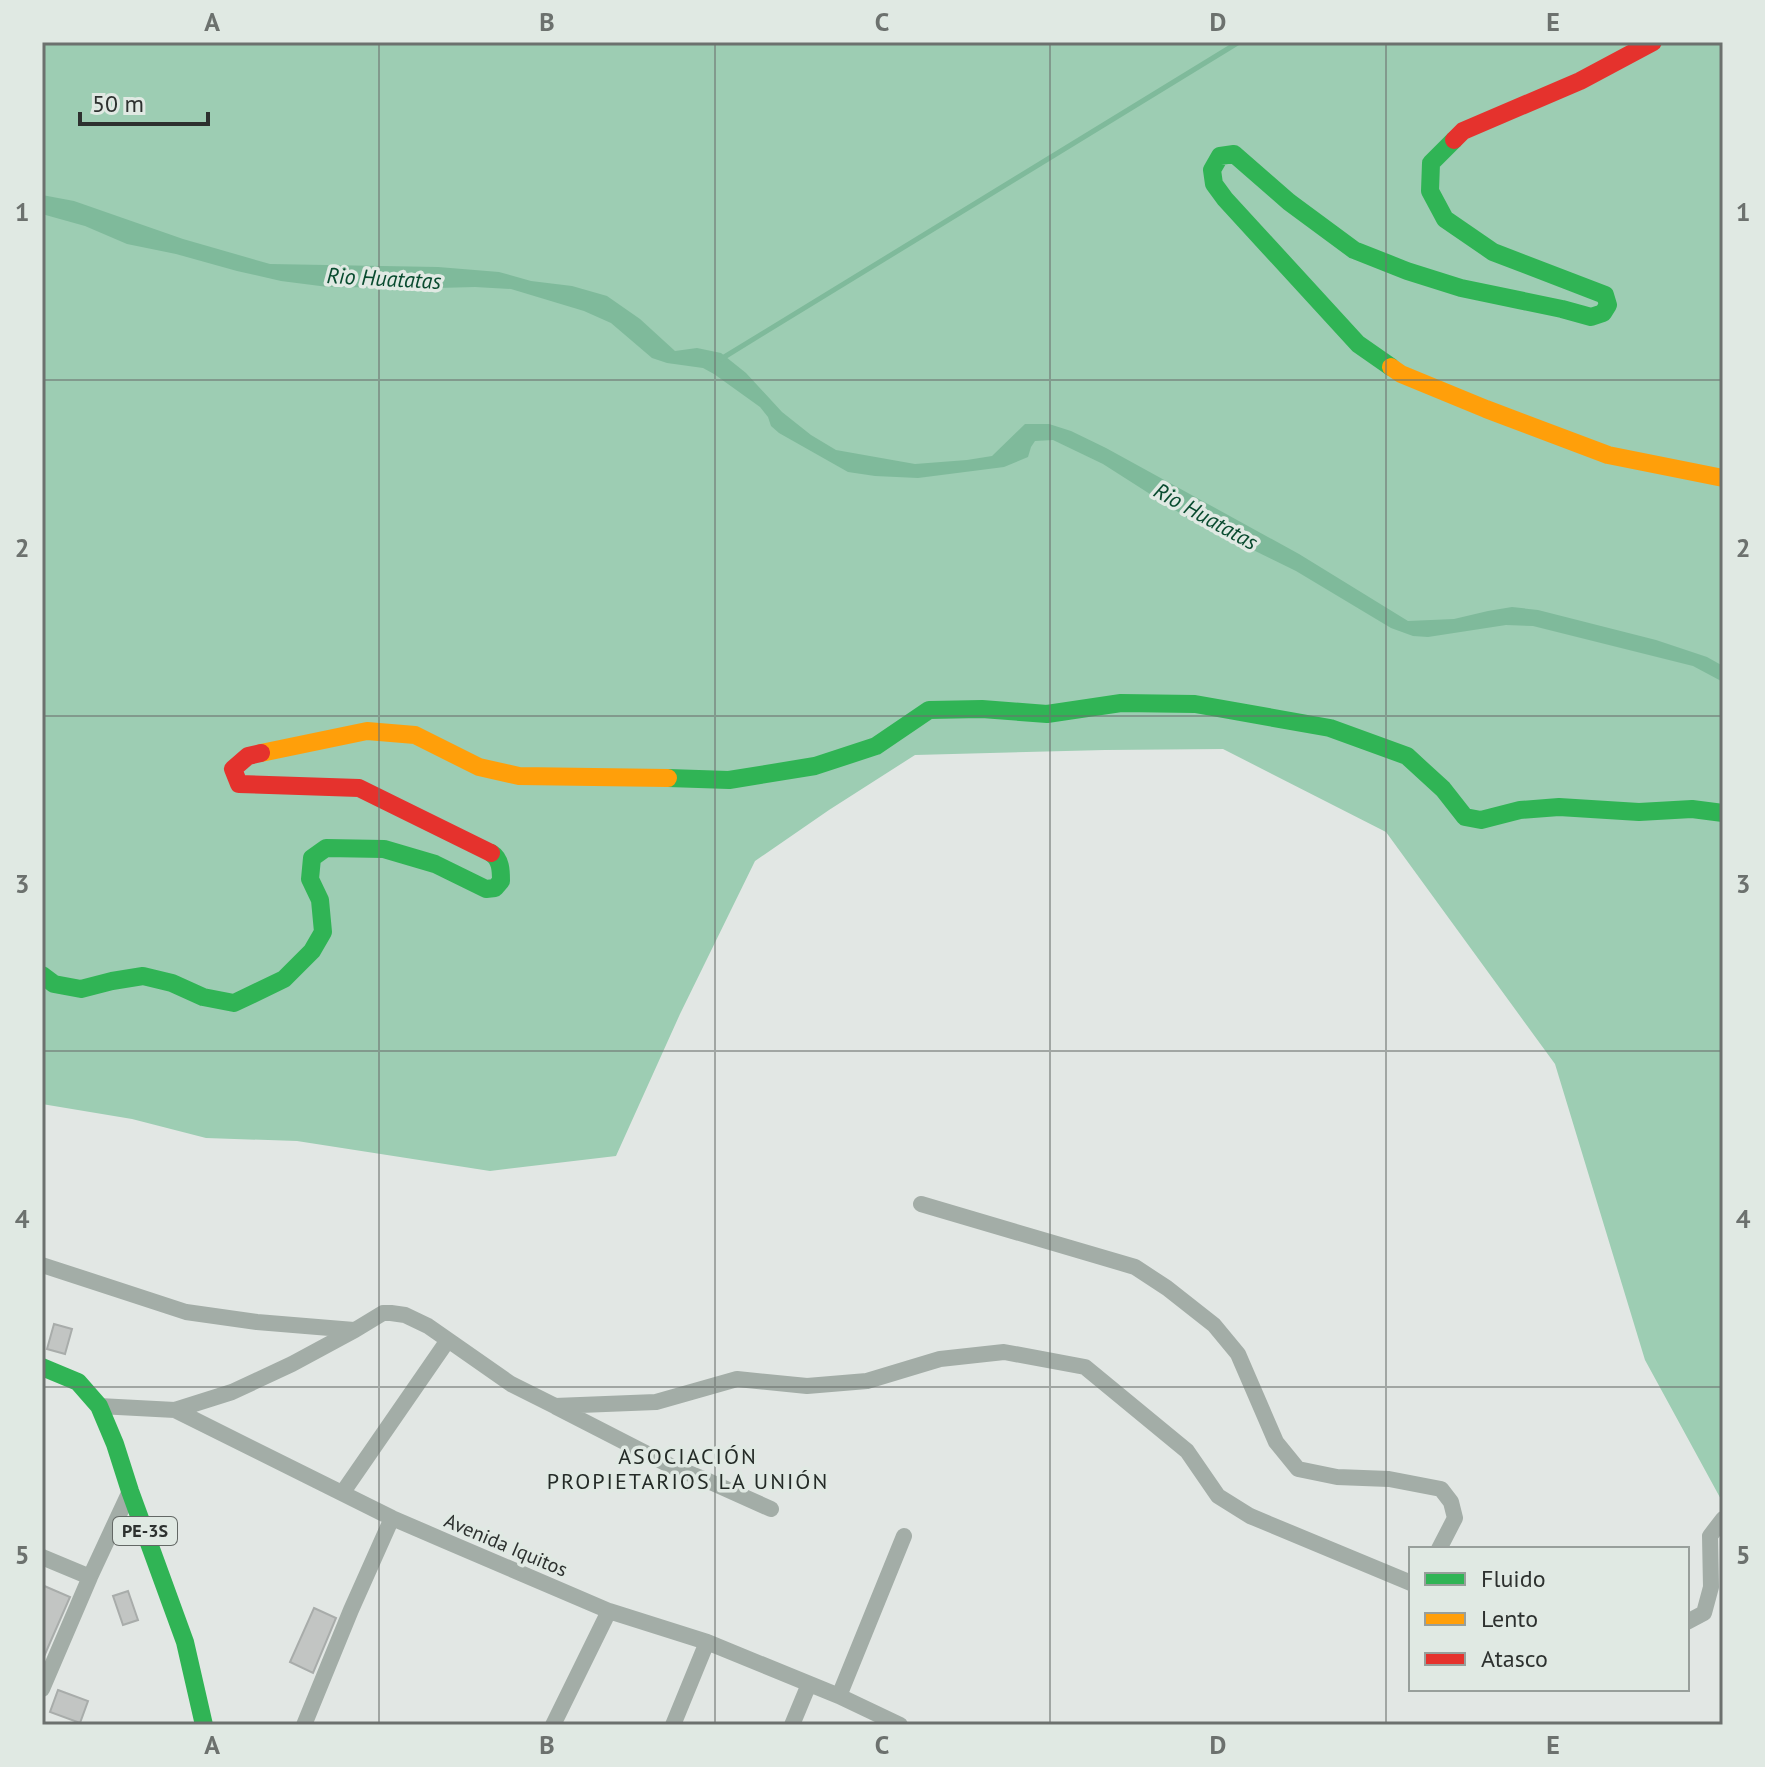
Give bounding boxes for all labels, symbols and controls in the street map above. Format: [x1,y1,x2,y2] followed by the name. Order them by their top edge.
[204,5,220,38] text: A
[539,5,555,38] text: B
[875,5,889,38] text: C
[1210,5,1226,38] text: D
[1546,5,1560,38] text: E
[80,76,208,126] scale bar
[92,88,144,119] text: 50 m
[15,195,29,228] text: 1
[1736,195,1750,228] text: 1
[326,261,442,295] water label: Rio Huatatas
[1149,476,1263,556] water label: Rio Huatatas
[15,531,29,564] text: 2
[1736,531,1750,564] text: 2
[15,867,29,900] text: 3
[1736,867,1750,900] text: 3
[15,1202,30,1235] text: 4
[1736,1202,1751,1235] text: 4
[547,1442,829,1495] district label: ASOCIACIÓN PROPIETARIOS LA UNIÓN
[440,1507,572,1583] street label: Avenida Iquitos
[113,1517,177,1545] road number: PE-3S
[15,1538,29,1571] text: 5
[1736,1538,1750,1571] text: 5
[1409,1547,1689,1691] legend
[1481,1563,1546,1594] text: Fluido
[1481,1603,1538,1634] text: Lento
[1481,1643,1548,1674] text: Atasco
[204,1728,220,1761] text: A
[539,1728,555,1761] text: B
[875,1728,889,1761] text: C
[1210,1728,1226,1761] text: D
[1546,1728,1560,1761] text: E

